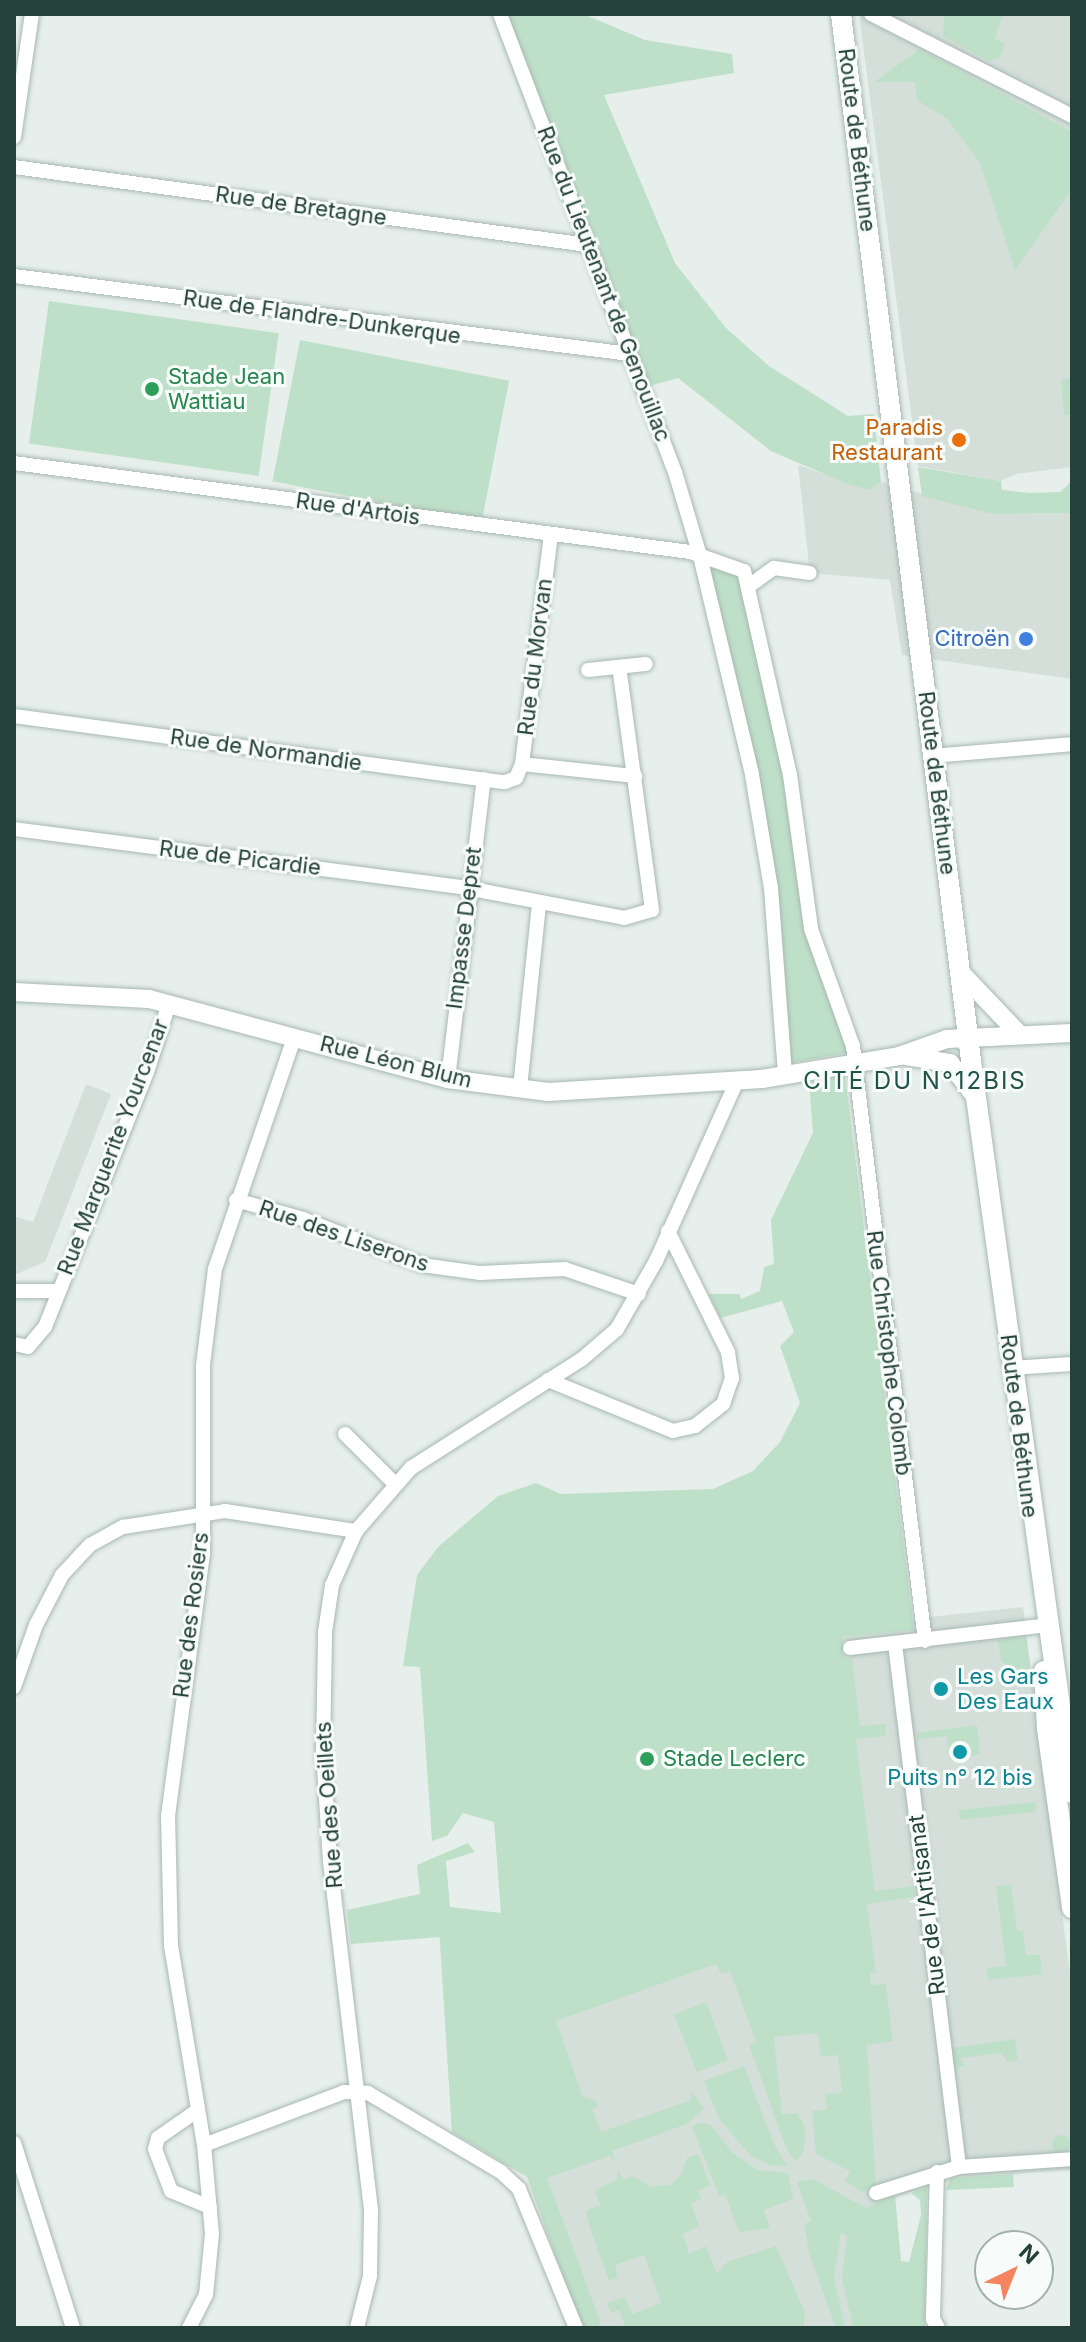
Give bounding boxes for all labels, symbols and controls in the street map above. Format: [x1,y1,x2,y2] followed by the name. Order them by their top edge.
[833,47,881,233] street label: Route de Béthune
[532,123,676,445] street label: Rue du Lieutenant de Genouillac
[214,181,388,231] street label: Rue de Bretagne
[181,284,463,350] street label: Rue de Flandre-Dunkerque
[168,363,285,414] place label: Stade Jean Wattiau
[143,380,161,398] marker: Stade Jean Wattiau
[831,414,943,466] place label: Paradis Restaurant
[950,431,968,449] marker: Paradis Restaurant
[294,487,422,531] street label: Rue d'Artois
[512,577,558,737] street label: Rue du Morvan
[934,626,1010,652] place label: Citroën
[1017,630,1035,648] marker: Citroën
[913,690,961,876] street label: Route de Béthune
[168,723,364,777] street label: Rue de Normandie
[158,835,322,881] street label: Rue de Picardie
[441,845,487,1011] street label: Impasse Depret
[52,1015,174,1279] street label: Rue Marguerite Yourcenar
[317,1030,475,1094] street label: Rue Léon Blum
[803,1067,1027,1095] district label: CITÉ DU N°12BIS
[255,1195,433,1277] street label: Rue des Liserons
[861,1229,917,1477] street label: Rue Christophe Colomb
[995,1333,1043,1519] street label: Route de Béthune
[168,1531,214,1699] street label: Rue des Rosiers
[957,1663,1054,1714] place label: Les Gars Des Eaux
[932,1680,950,1698] marker: Les Gars Des Eaux
[310,1721,348,1889] street label: Rue des Oeillets
[951,1743,969,1761] marker: Puits n° 12 bis
[663,1746,806,1772] place label: Stade Leclerc
[638,1750,656,1768] marker: Stade Leclerc
[887,1765,1033,1791] place label: Puits n° 12 bis
[903,1813,951,1997] street label: Rue de l'Artisanat
[974,2230,1054,2310] north arrow
[1014,2239,1044,2269] text: N

